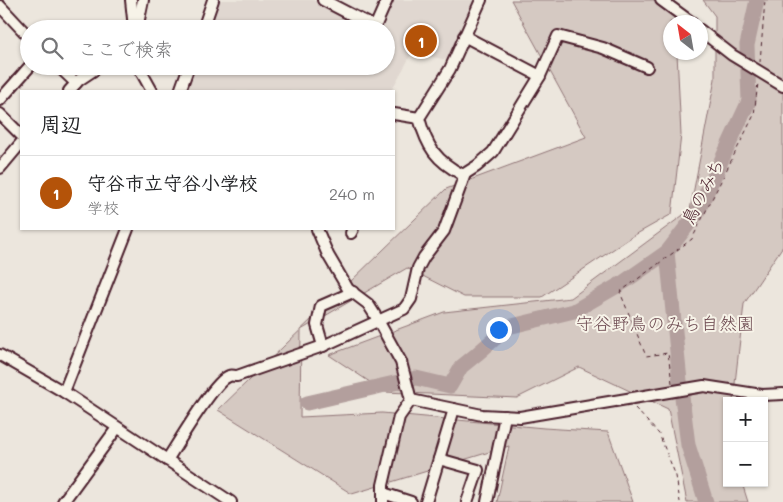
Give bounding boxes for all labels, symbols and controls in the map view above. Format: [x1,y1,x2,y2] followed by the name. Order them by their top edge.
[663,15,708,60] north arrow
[20,20,395,75] search box
[405,22,437,60] pin: 1
[38,34,66,62] icon: search
[78,36,173,61] text: ここで検索
[40,110,82,137] text: 周辺
[675,154,729,228] street label: 鳥のみち
[87,170,258,195] text: 守谷市立守谷小学校
[52,183,60,204] text: 1
[329,183,375,204] text: 240 m
[87,197,119,218] text: 学校
[575,311,755,335] park label: 守谷野鳥のみち自然園
[486,317,512,343] your location
[723,397,768,487] map controls
[723,397,768,442] button: +
[723,442,768,487] button: −

